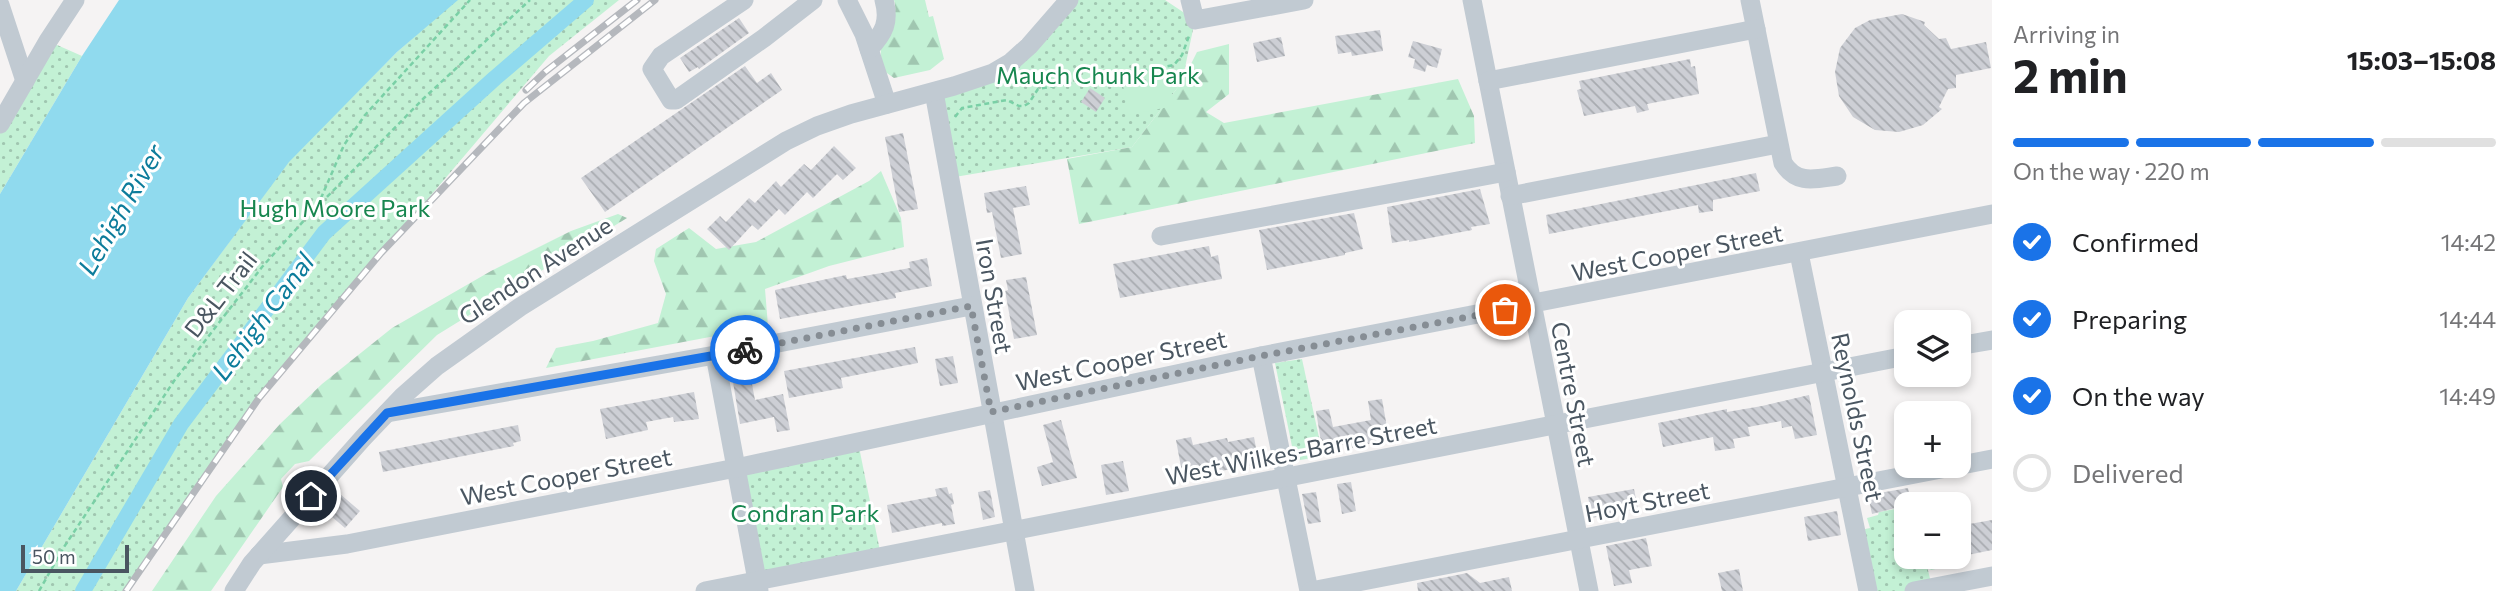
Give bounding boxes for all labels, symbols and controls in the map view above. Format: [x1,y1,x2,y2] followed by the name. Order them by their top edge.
[2013,20,2120,48] text: Arriving in
[2347,44,2496,75] text: 15:03–15:08
[2013,46,2128,102] text: 2 min
[996,60,1200,89] park label: Mauch Chunk Park
[70,137,171,280] water label: Lehigh River
[2013,157,2210,185] text: On the way · 220 m
[240,193,430,222] park label: Hugh Moore Park
[453,210,617,330] street label: Glendon Avenue
[1569,217,1785,287] street label: West Cooper Street
[2013,223,2051,261] icon: check
[2072,226,2199,257] text: Confirmed
[2441,228,2496,256] text: 14:42
[971,236,1019,356] street label: Iron Street
[178,245,262,343] street label: D&L Trail
[204,245,321,385] water label: Lehigh Canal
[1475,280,1535,340] pin
[1486,291,1524,329] icon: bag
[2013,300,2051,338] icon: check
[2072,303,2187,334] text: Preparing
[2439,305,2496,333] text: 14:44
[1894,310,1971,569] map controls
[1894,310,1971,387] button: layers
[710,315,780,385] courier
[1546,319,1602,469] street label: Centre Street
[1013,323,1229,397] street label: West Cooper Street
[1826,330,1890,504] street label: Reynolds Street
[726,331,764,369] icon: bike
[2013,377,2051,415] icon: check
[2072,380,2205,411] text: On the way
[2439,382,2496,410] text: 14:49
[1894,401,1971,478] button: +
[1163,409,1439,491] street label: West Wilkes-Barre Street
[458,441,674,511] street label: West Cooper Street
[2072,457,2183,488] text: Delivered
[281,466,341,526] pin
[1582,475,1712,527] street label: Hoyt Street
[292,477,330,515] icon: home
[1894,492,1971,569] button: −
[731,498,879,527] park label: Condran Park
[21,542,130,574] scale bar
[32,545,76,568] text: 50 m

